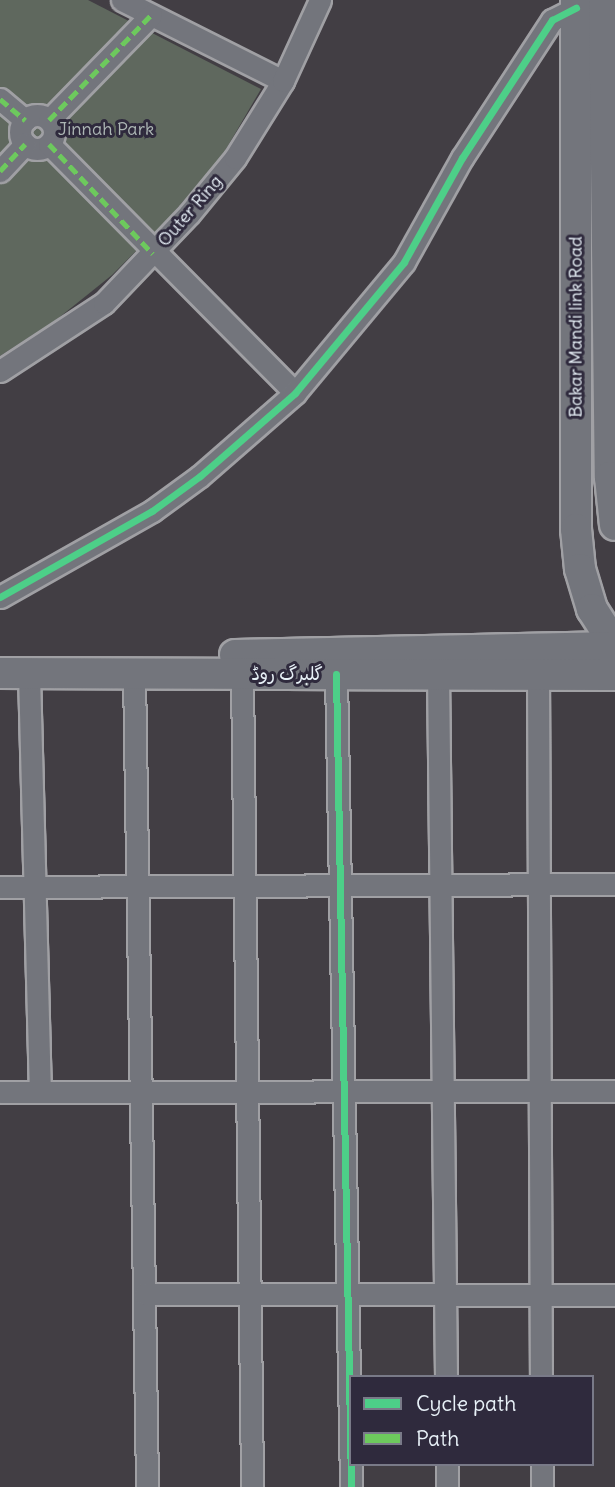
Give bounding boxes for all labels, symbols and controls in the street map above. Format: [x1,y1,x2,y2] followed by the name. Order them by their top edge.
[58,118,154,140] park label: Jinnah Park
[153,171,227,251] street label: Outer Ring
[565,236,587,418] street label: Bakar Mandi link Road
[251,663,323,685] street label: گلبرگ روڈ
[349,1375,594,1466] legend
[416,1390,516,1417] text: Cycle path
[416,1425,459,1452] text: Path

